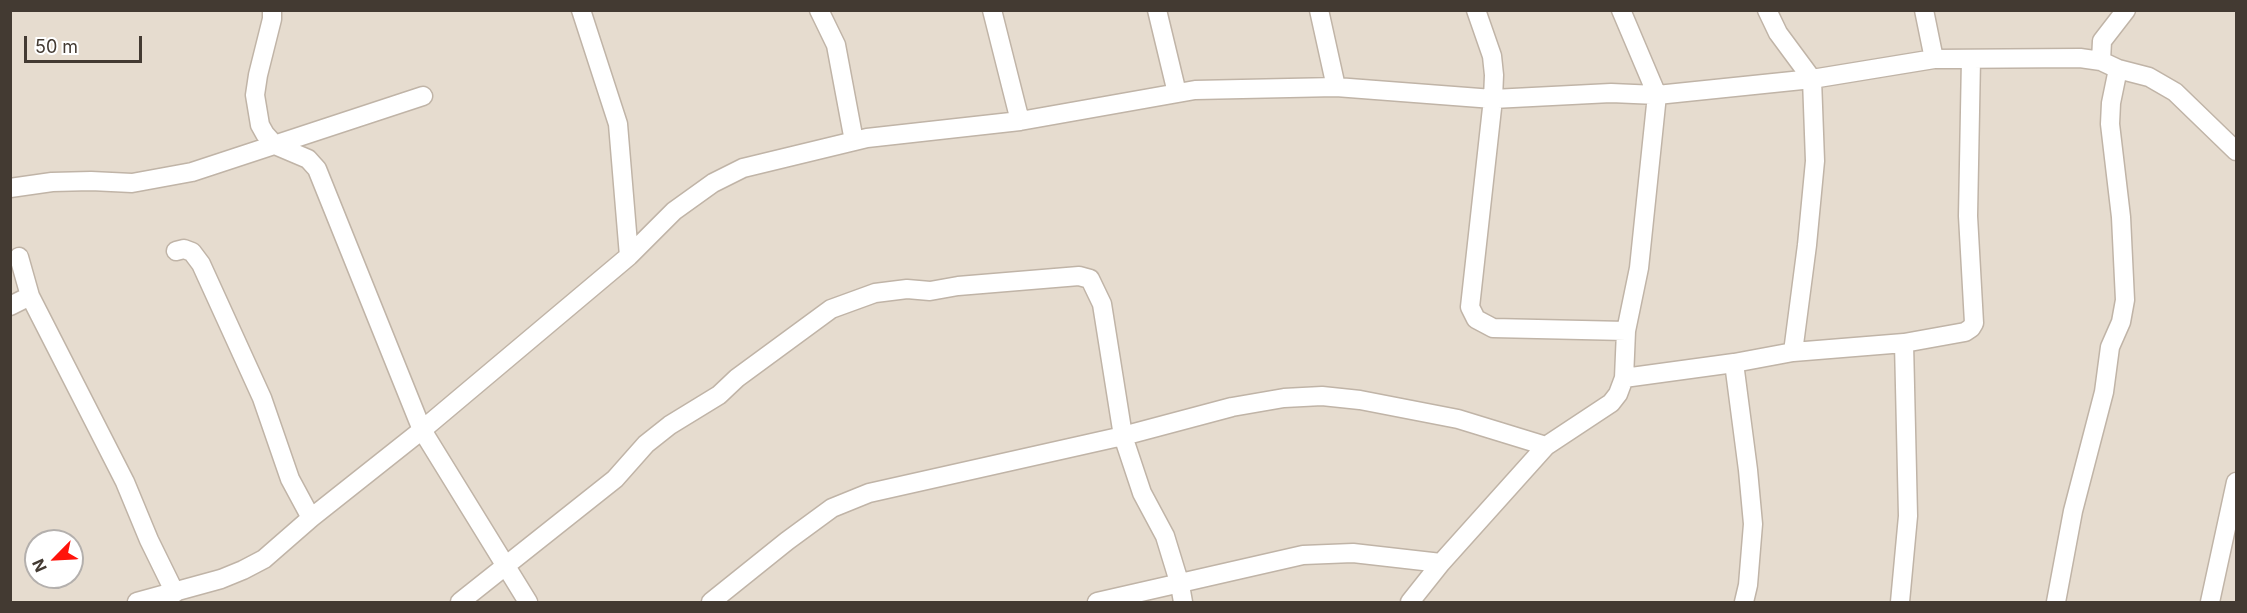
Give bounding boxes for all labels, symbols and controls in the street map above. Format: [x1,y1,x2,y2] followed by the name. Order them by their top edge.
[27,24,146,62] scale bar
[35,36,78,57] text: 50 m
[24,529,84,589] north arrow
[28,556,51,575] text: N

